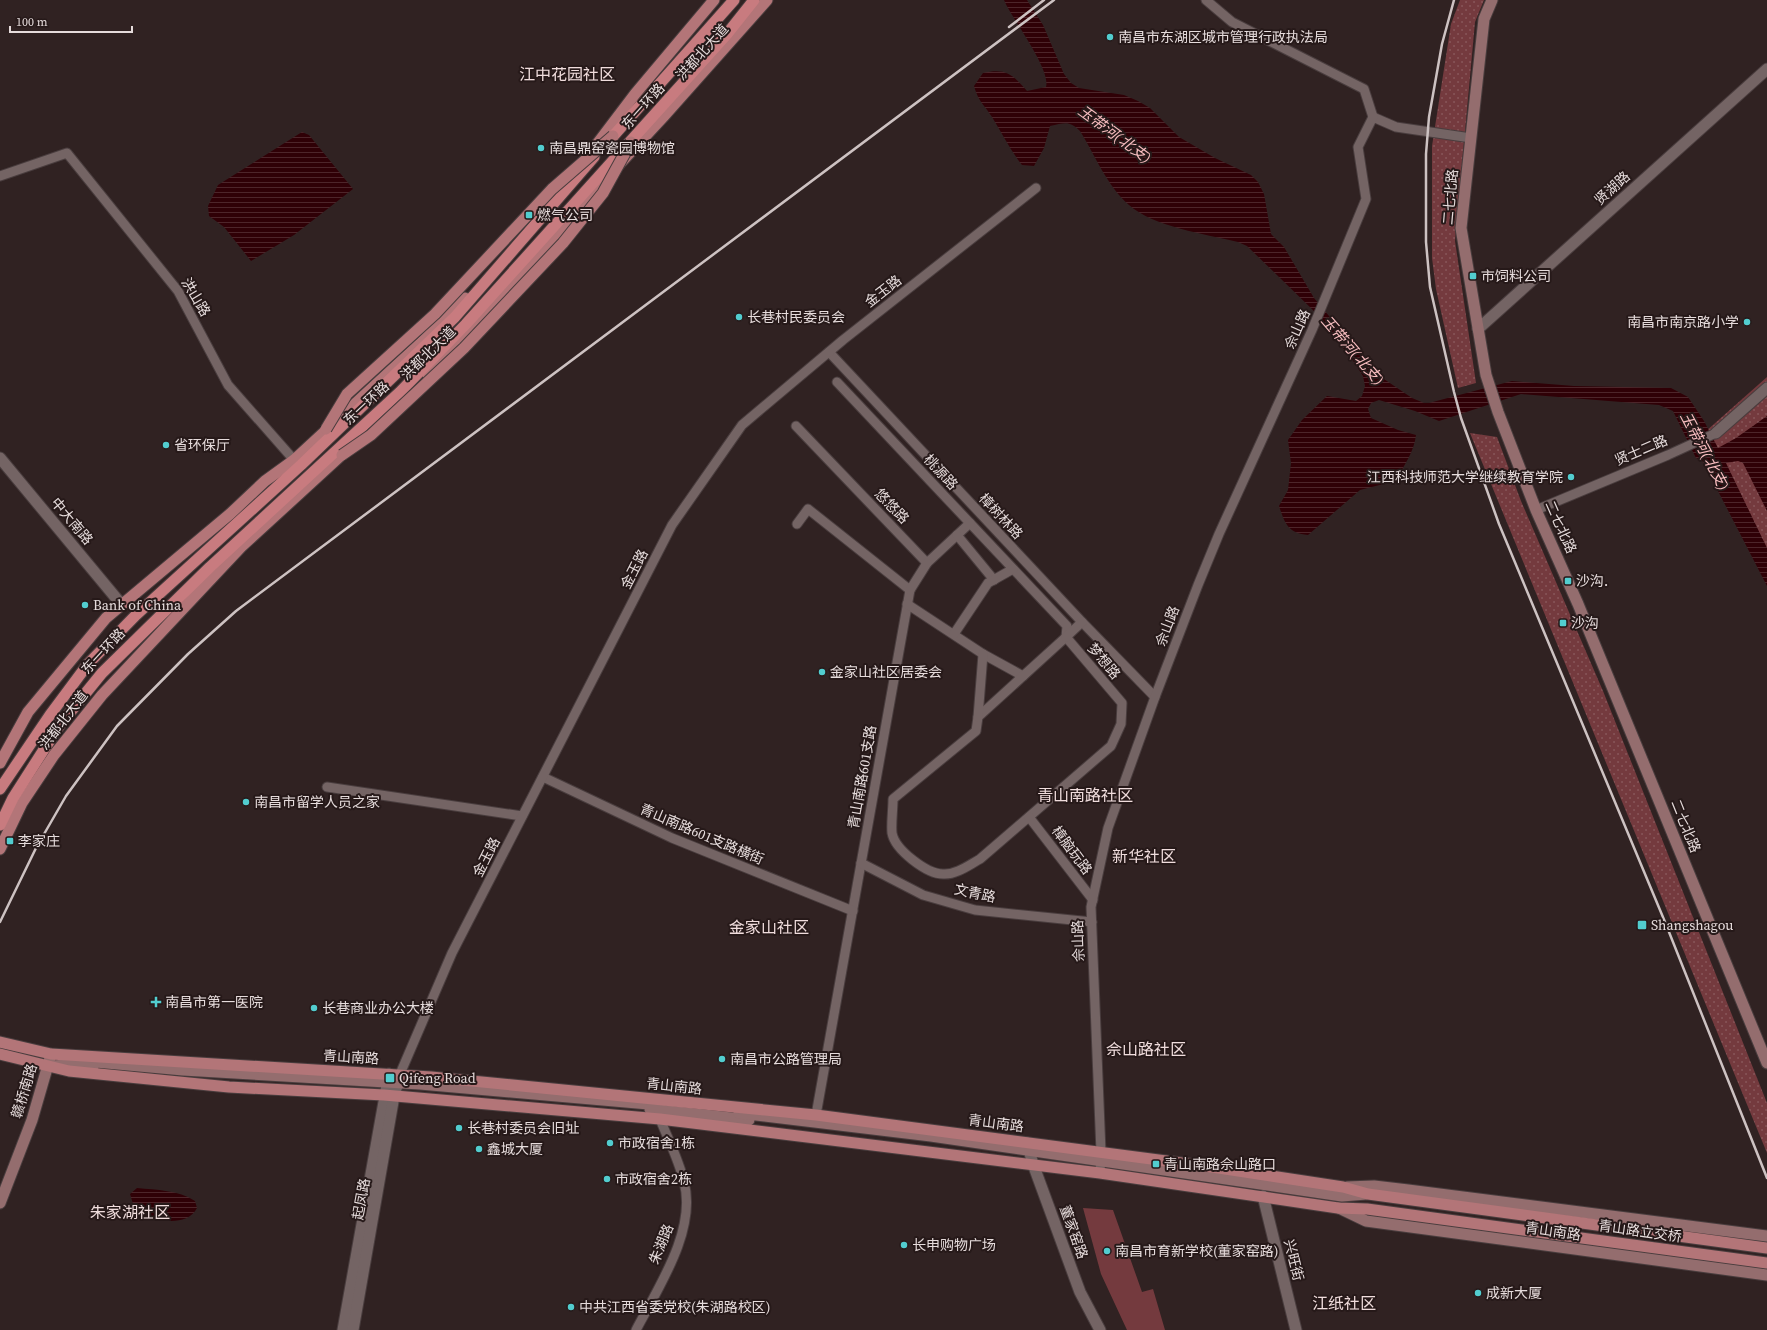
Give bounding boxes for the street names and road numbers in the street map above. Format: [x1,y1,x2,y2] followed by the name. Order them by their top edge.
[671,19,733,85] street label: 洪都北大道
[617,79,669,133] street label: 东一环路
[1590,167,1634,209] street label: 贤湖路
[1438,168,1462,226] street label: 二七北路
[860,270,906,312] street label: 金玉路
[177,274,215,320] street label: 洪山路
[1279,306,1315,352] street label: 佘山路
[396,321,460,385] street label: 洪都北大道
[339,377,393,429] street label: 东一环路
[1611,430,1671,470] street label: 贤士二路
[919,450,963,494] street label: 桃源路
[870,484,914,528] street label: 悠悠路
[975,489,1027,543] street label: 樟树林路
[46,493,98,549] street label: 中大南路
[1540,497,1582,557] street label: 二七北路
[616,546,652,592] street label: 金玉路
[1150,603,1184,649] street label: 佘山路
[77,624,129,678] street label: 东一环路
[1083,638,1125,684] street label: 梦想路
[34,686,92,754] street label: 洪都北大道
[843,724,881,830] street label: 青山南路601支路
[1666,796,1706,856] street label: 二七北路
[637,799,767,869] street label: 青山南路601支路横街
[1047,822,1097,878] street label: 樟脑玩路
[468,834,504,880] street label: 金玉路
[952,879,998,907] street label: 文青路
[1067,920,1089,962] street label: 佘山路
[323,1046,379,1068] street label: 青山南路
[6,1061,42,1121] street label: 赣桥南路
[645,1073,703,1099] street label: 青山南路
[967,1110,1025,1136] street label: 青山南路
[348,1177,374,1221] street label: 起凤路
[1055,1202,1093,1262] street label: 董家窑路
[1597,1215,1683,1247] street label: 青山路立交桥
[1524,1217,1582,1245] street label: 青山南路
[644,1221,678,1267] street label: 朱湖路
[1279,1237,1309,1283] street label: 兴旺街

